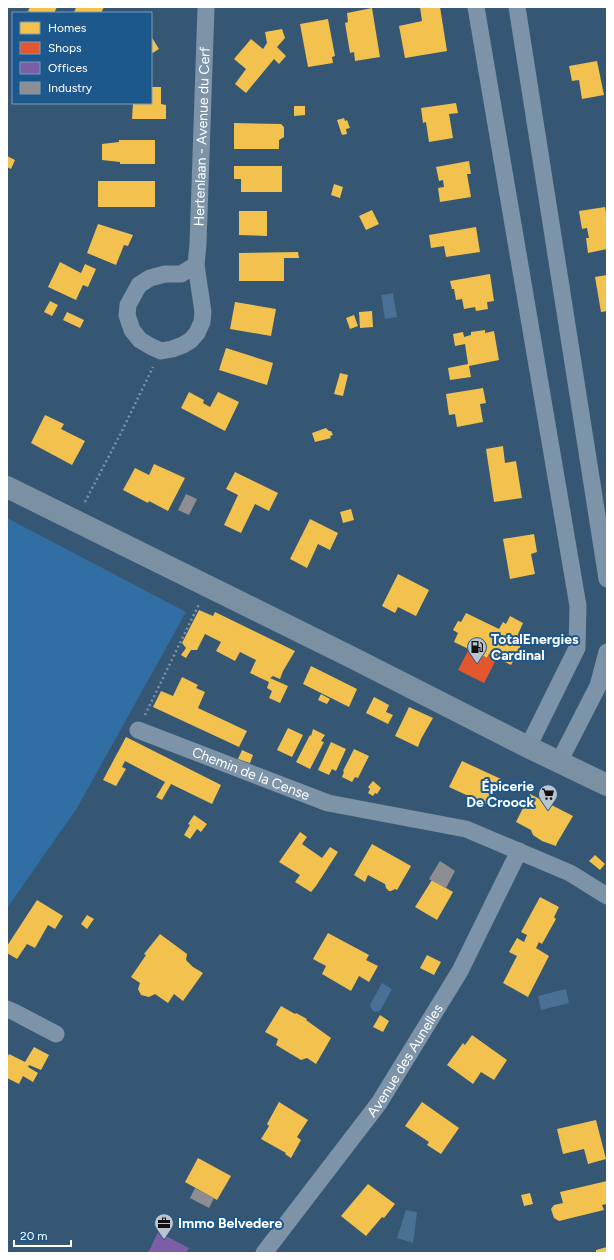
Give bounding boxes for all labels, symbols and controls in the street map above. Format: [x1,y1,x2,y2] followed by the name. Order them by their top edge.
[12,12,152,104] legend
[48,21,87,35] text: Homes
[48,41,82,55] text: Shops
[191,46,214,227] street label: Hertenlaan - Avenue du Cerf
[48,61,88,75] text: Offices
[48,81,93,95] text: Industry
[491,631,579,664] place label: TotalEnergies Cardinal
[466,636,488,664] fuel station icon: TotalEnergies Cardinal
[189,744,312,804] street label: Chemin de la Cense
[466,778,534,811] place label: Épicerie De Croock
[537,783,559,811] supermarket icon: Épicerie De Croock
[364,1001,447,1120] street label: Avenue des Aunelles
[153,1212,175,1240] office icon: Immo Belvedere
[178,1215,282,1232] place label: Immo Belvedere
[14,1222,71,1248] scale bar
[20,1229,48,1243] text: 20 m

